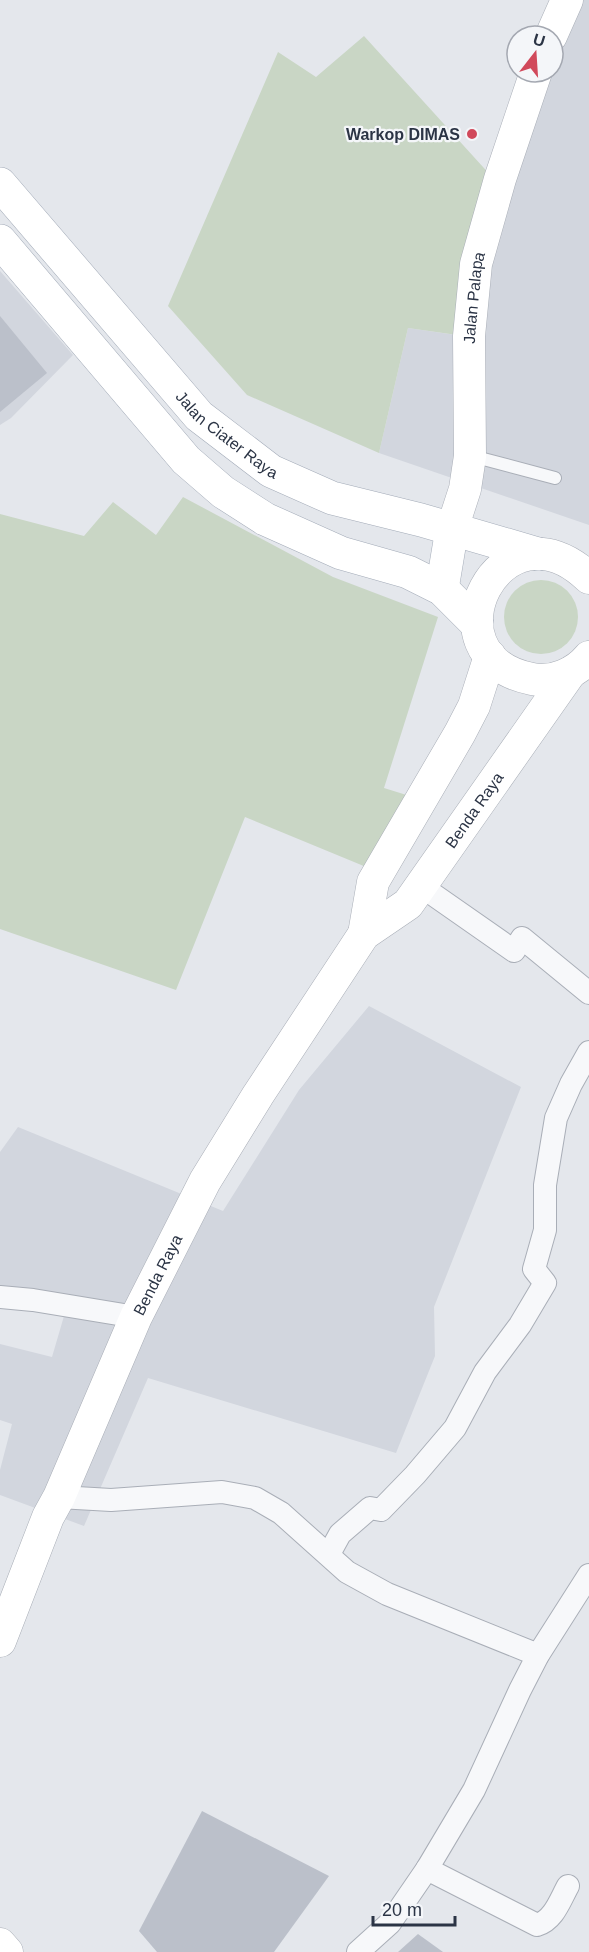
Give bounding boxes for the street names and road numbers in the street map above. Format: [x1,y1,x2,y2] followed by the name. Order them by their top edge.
[461,250,488,344] street label: Jalan Palapa
[172,388,280,482] street label: Jalan Ciater Raya
[442,769,507,851] street label: Benda Raya
[130,1232,185,1318] street label: Benda Raya

